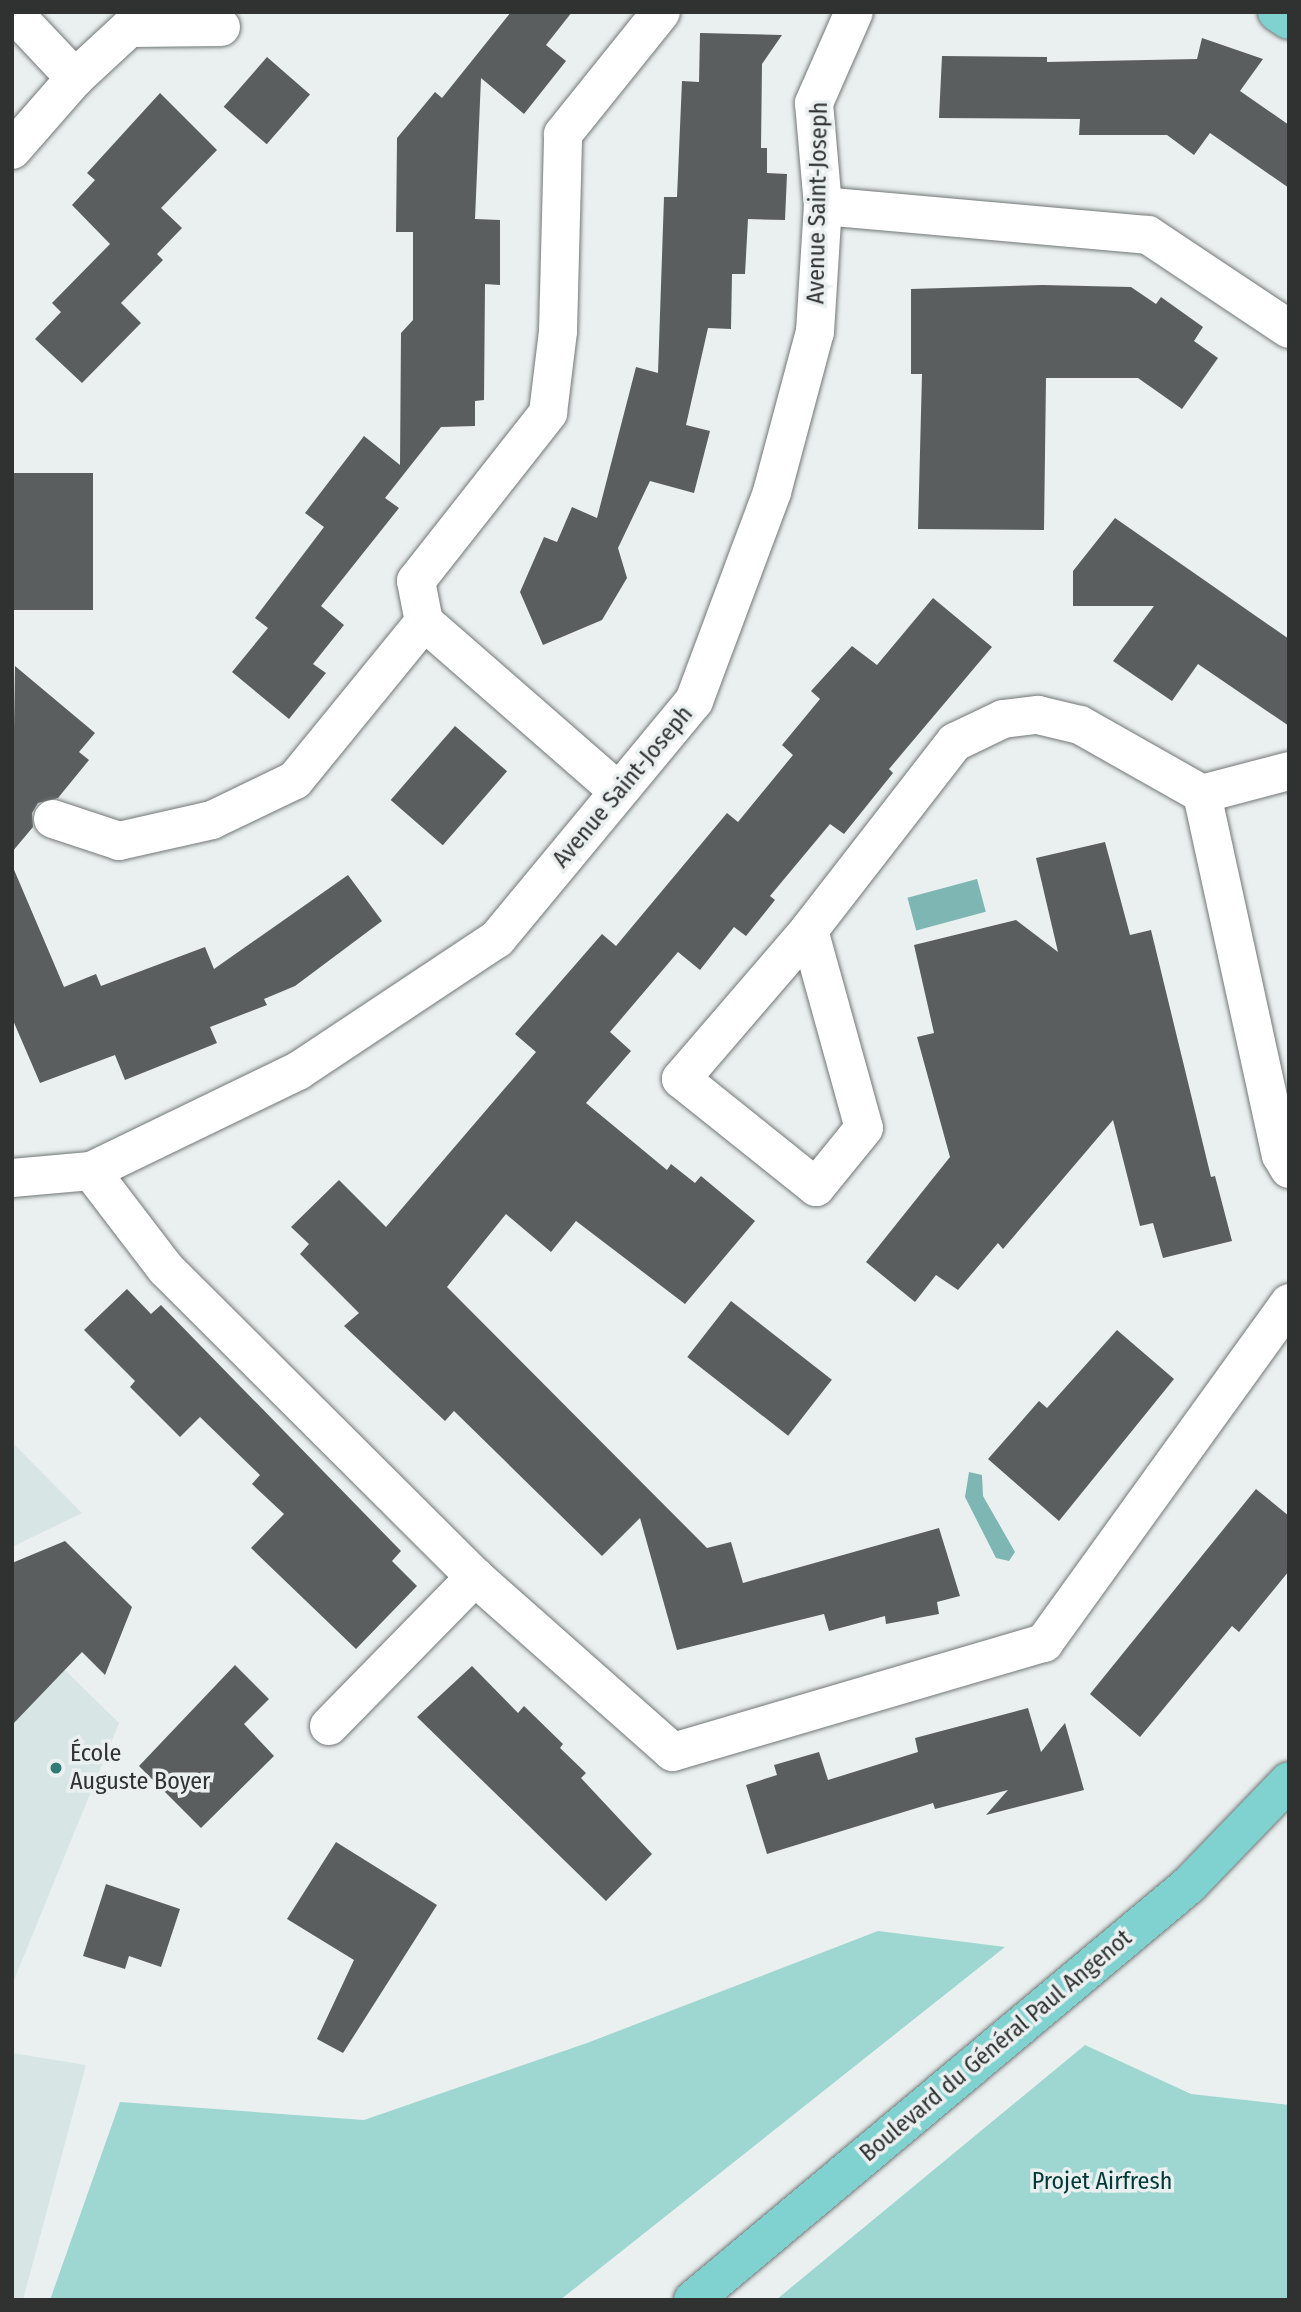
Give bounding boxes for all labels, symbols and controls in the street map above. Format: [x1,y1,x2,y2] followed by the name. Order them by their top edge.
[802,102,834,304] street label: Avenue Saint-Joseph
[547,700,699,874] street label: Avenue Saint-Joseph
[70,1740,210,1796] place label: École Auguste Boyer
[48,1760,64,1776] marker: École Auguste Boyer
[854,1924,1138,2168] street label: Boulevard du Général Paul Angenot
[1032,2168,1172,2196] park label: Projet Airfresh

